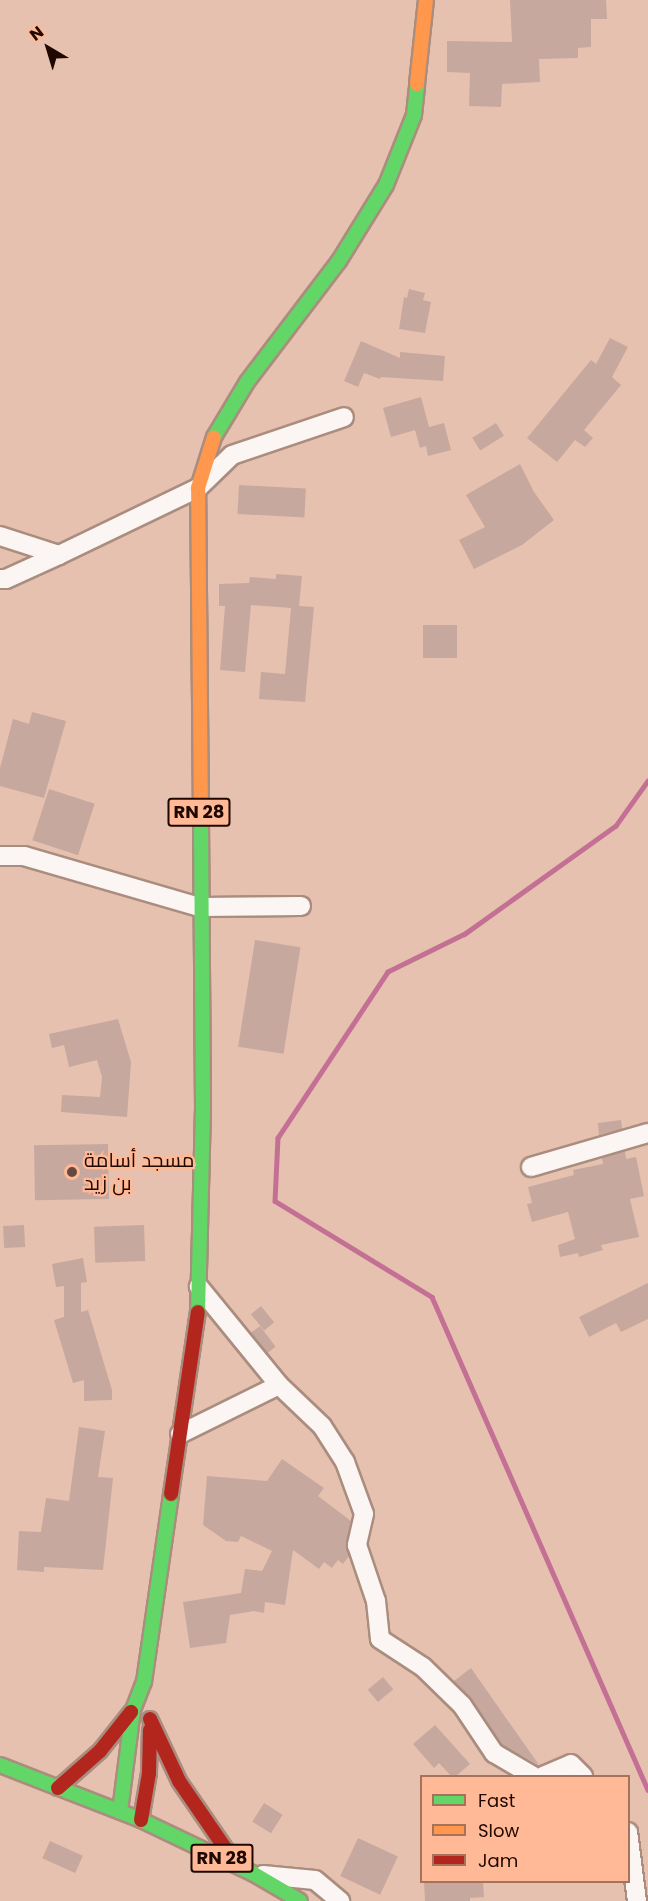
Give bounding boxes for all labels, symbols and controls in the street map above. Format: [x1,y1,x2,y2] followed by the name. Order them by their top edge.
[18,18,78,78] north arrow
[25,21,48,46] text: N
[166,797,232,827] road number: RN 28
[84,1148,194,1195] place label: مسجد أسامة بن زيد
[65,1165,79,1179] marker: مسجد أسامة بن زيد
[420,1775,630,1883] legend
[478,1788,515,1813] text: Fast
[478,1818,519,1843] text: Slow
[189,1843,255,1873] road number: RN 28
[478,1848,518,1873] text: Jam

